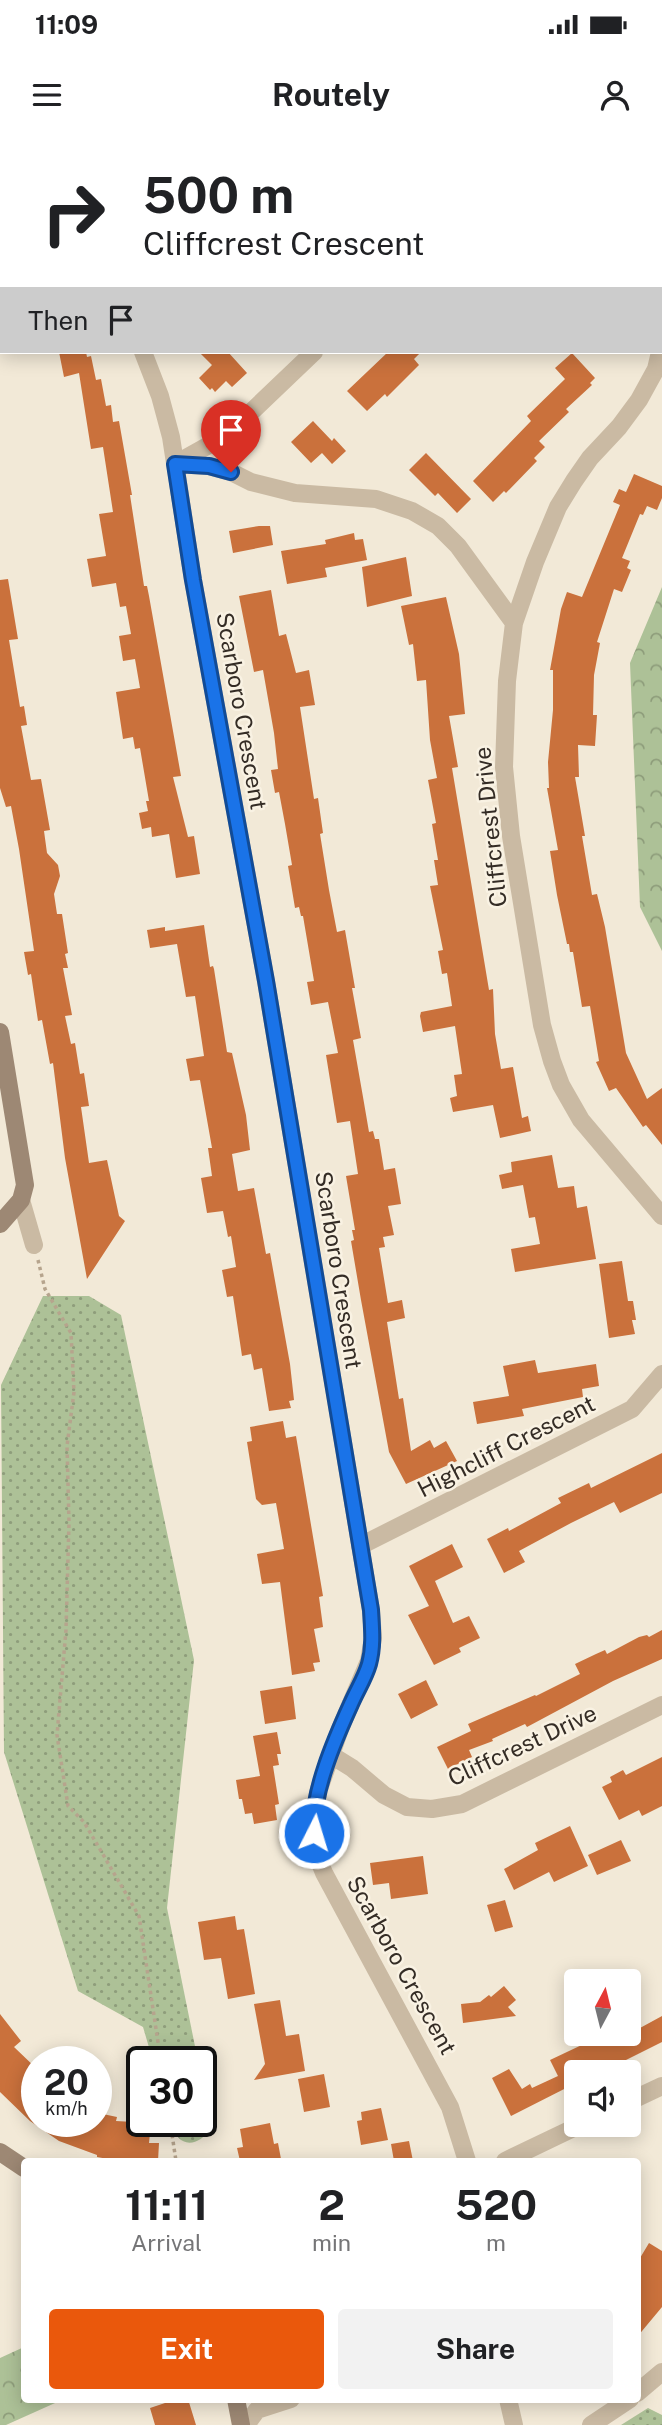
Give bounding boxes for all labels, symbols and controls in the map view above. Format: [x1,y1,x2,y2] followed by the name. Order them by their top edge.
[35,9,98,40] text: 11:09
[28,76,66,114] icon: menu
[272,76,390,113] text: Routely
[596,76,634,114] icon: person
[143,166,294,224] text: 500 m
[28,168,119,259] icon: right
[143,225,424,262] text: Cliffcrest Crescent
[102,301,140,339] icon: arrive
[28,305,88,336] text: Then
[201,400,261,472] pin
[212,411,250,449] icon: arrive
[211,610,273,812] street label: Scarboro Crescent
[468,746,512,908] street label: Cliffcrest Drive
[310,1169,368,1371] street label: Scarboro Crescent
[413,1390,599,1502] street label: Highcliff Crescent
[443,1699,601,1791] street label: Cliffcrest Drive
[277,1796,351,1870] position arrow
[342,1871,462,2059] street label: Scarboro Crescent
[564,1969,640,2046] north arrow
[564,1969,641,2137] map controls
[126,2046,217,2137] speed limit sign: 30
[564,2060,641,2137] button: sound
[44,2062,89,2103] text: 20
[45,2098,88,2119] text: km/h
[125,2180,208,2229] text: 11:11
[318,2180,345,2229] text: 2
[455,2180,537,2229] text: 520
[131,2229,202,2256] text: Arrival
[312,2229,351,2256] text: min
[486,2229,506,2256] text: m
[49,2309,324,2389] button: Exit
[338,2309,613,2389] button: Share

